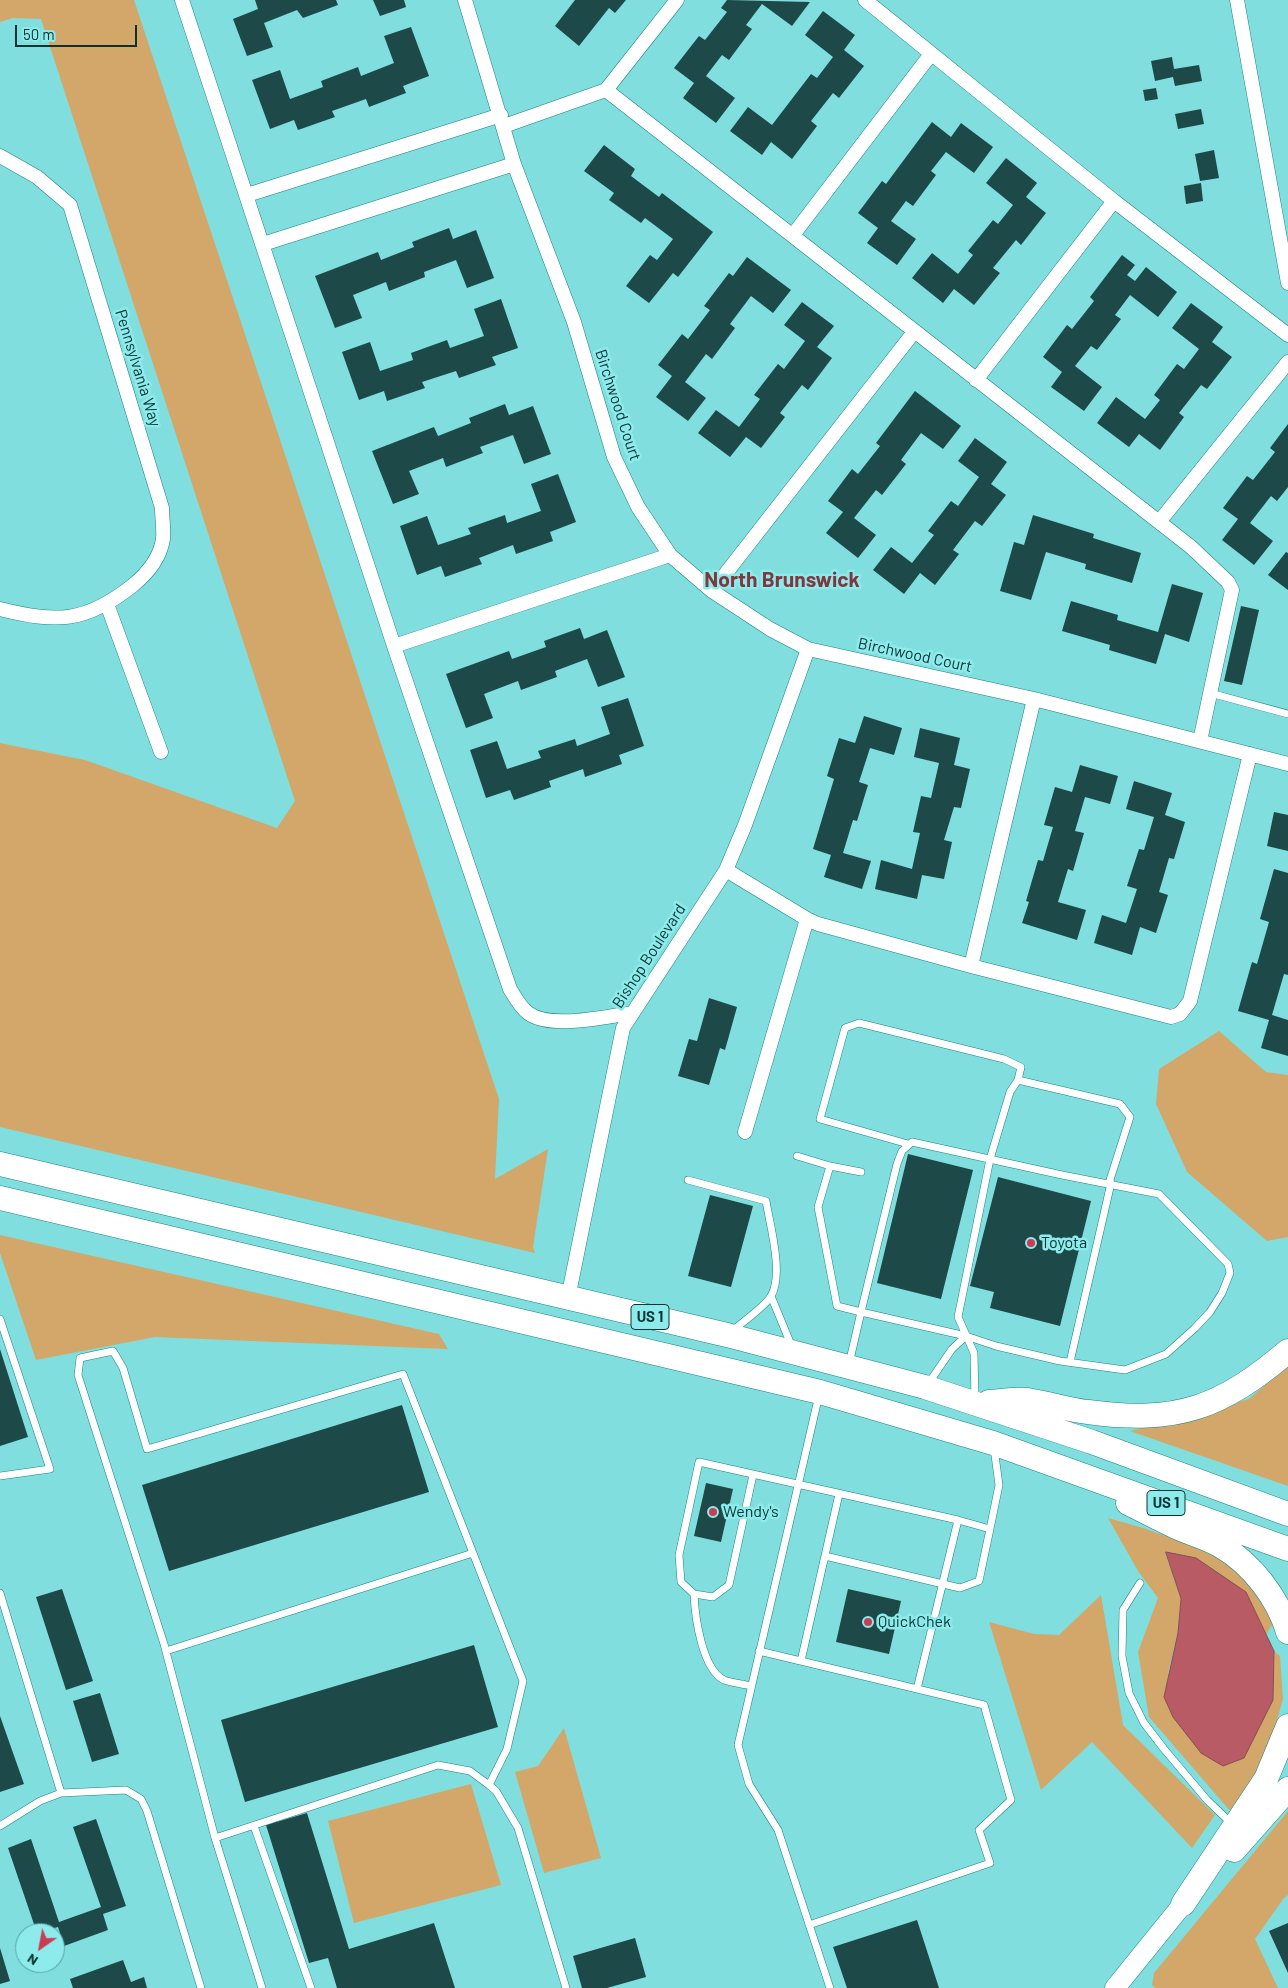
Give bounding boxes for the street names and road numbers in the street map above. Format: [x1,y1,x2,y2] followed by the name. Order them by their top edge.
[111,307,165,429] street label: Pennsylvania Way
[591,347,645,463] street label: Birchwood Court
[856,634,974,676] street label: Birchwood Court
[608,900,690,1012] street label: Bishop Boulevard
[631,1304,669,1330] road number: US 1
[1147,1490,1185,1516] road number: US 1

